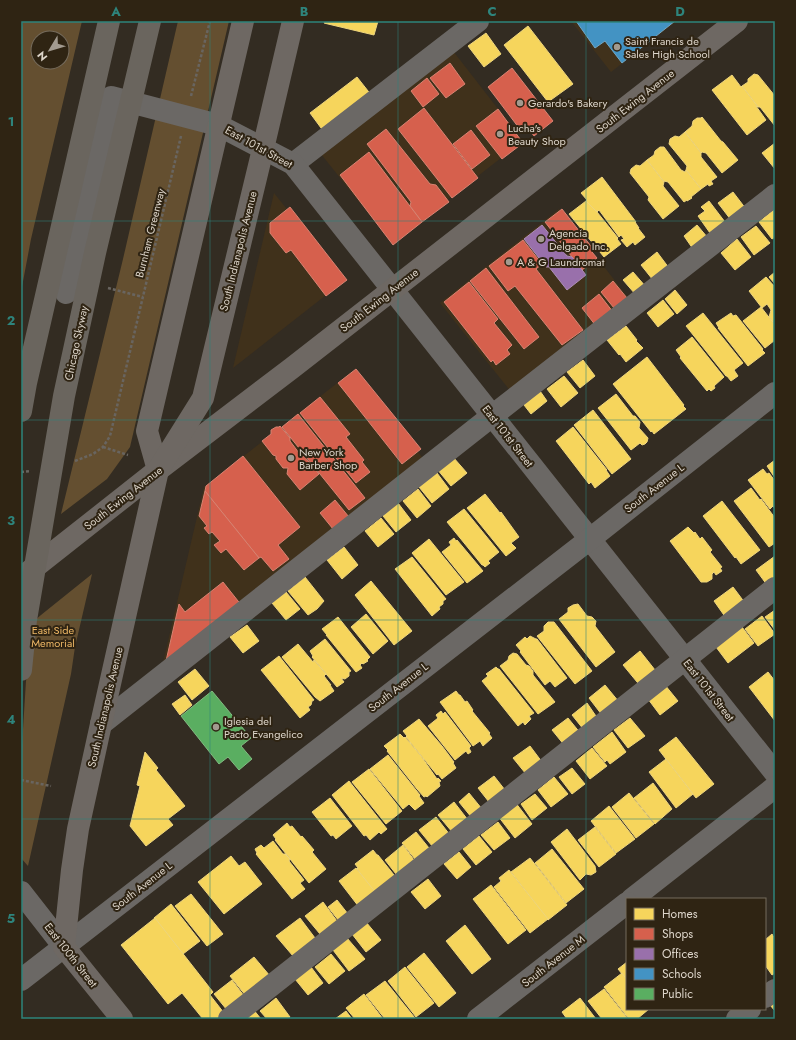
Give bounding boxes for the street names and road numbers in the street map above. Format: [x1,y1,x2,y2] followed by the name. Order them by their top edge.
[592,65,678,137] street label: South Ewing Avenue
[222,122,296,172] street label: East 101st Street
[131,187,169,279] street label: Burnham Greenway
[215,189,261,313] street label: South Indianapolis Avenue
[336,264,422,336] street label: South Ewing Avenue
[60,304,92,382] street label: Chicago Skyway
[479,402,538,471] street label: East 101st Street
[621,459,687,516] street label: South Avenue L
[80,462,166,534] street label: South Ewing Avenue
[83,645,127,769] street label: South Indianapolis Avenue
[680,656,739,725] street label: East 101st Street
[365,658,431,715] street label: South Avenue L
[109,857,175,914] street label: South Avenue L
[41,919,101,991] street label: East 100th Street
[518,931,588,991] street label: South Avenue M

